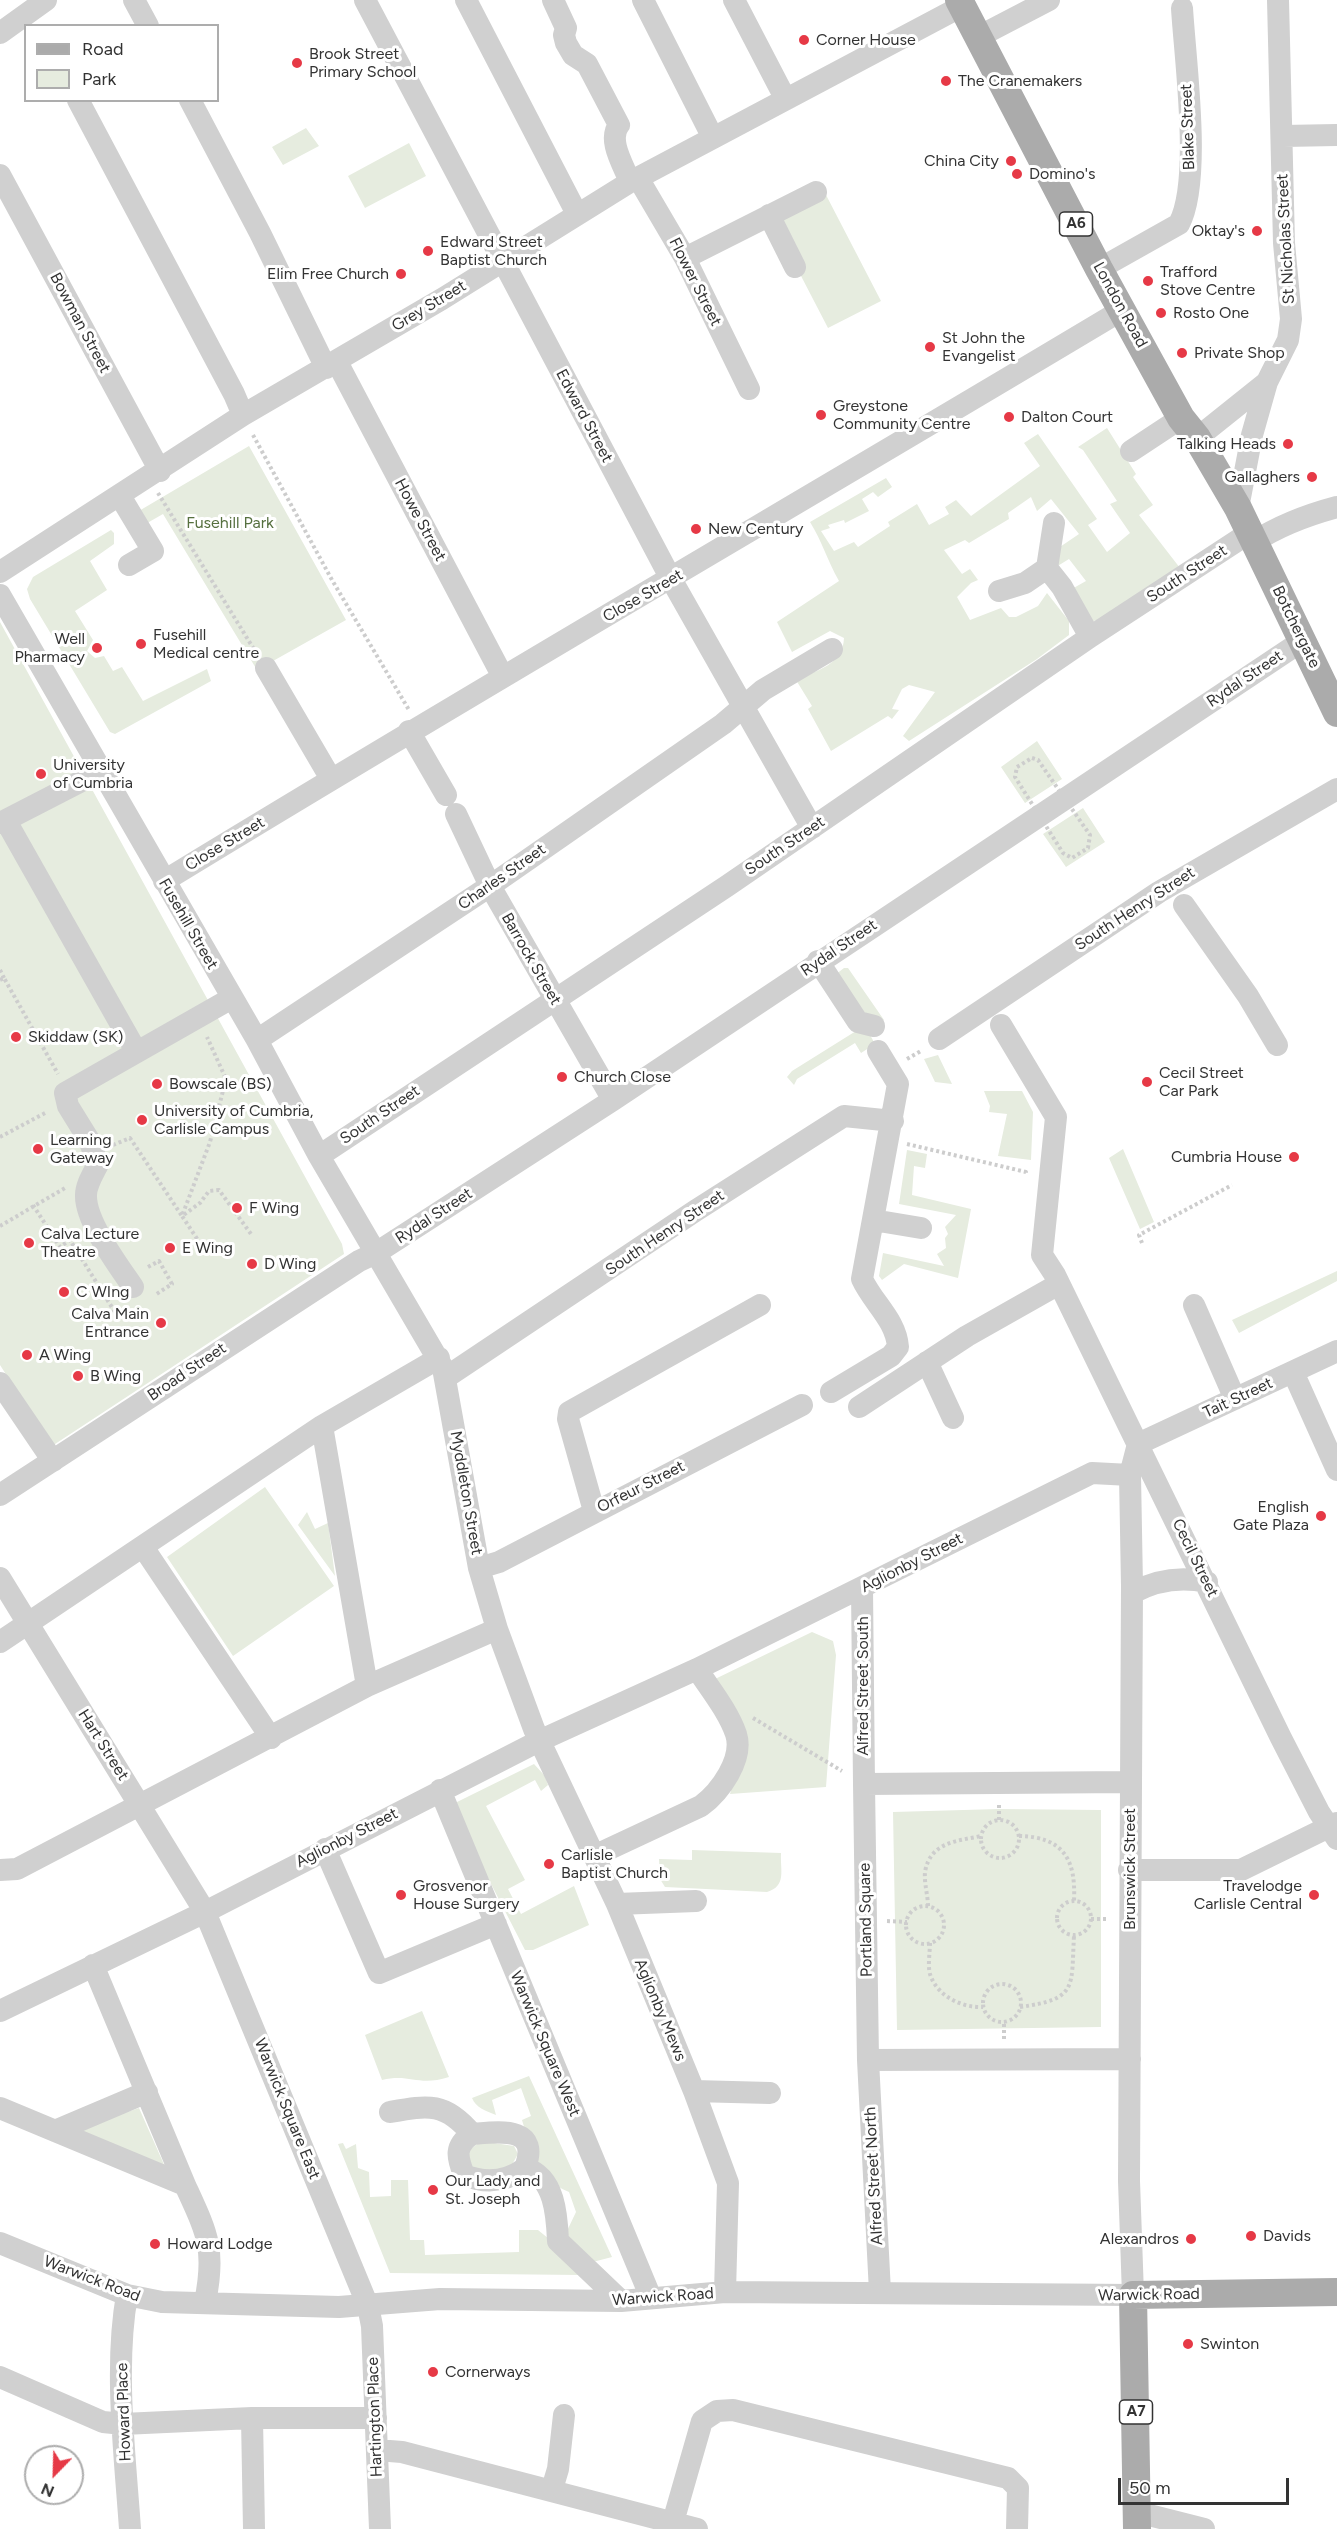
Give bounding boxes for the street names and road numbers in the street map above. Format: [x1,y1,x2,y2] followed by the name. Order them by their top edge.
[1177,83,1199,171] street label: Blake Street
[1273,173,1299,305] street label: St Nicholas Street
[1060,212,1092,236] road number: A6
[665,235,725,329] street label: Flower Street
[1089,259,1151,351] street label: London Road
[46,270,114,376] street label: Bowman Street
[388,276,470,336] street label: Grey Street
[551,366,617,466] street label: Edward Street
[390,475,450,565] street label: Howe Street
[1143,541,1231,607] street label: South Street
[600,565,686,627] street label: Close Street
[1268,583,1324,671] street label: Botchergate
[1203,646,1287,712] street label: Rydal Street
[742,812,828,880] street label: South Street
[182,813,268,875] street label: Close Street
[455,840,549,914] street label: Charles Street
[1071,863,1199,955] street label: South Henry Street
[154,875,222,973] street label: Fusehill Street
[497,910,565,1008] street label: Barrock Street
[797,915,881,981] street label: Rydal Street
[337,1081,423,1149] street label: South Street
[392,1184,476,1248] street label: Rydal Street
[602,1186,728,1280] street label: South Henry Street
[144,1339,230,1405] street label: Broad Street
[1200,1374,1276,1422] street label: Tait Street
[446,1429,486,1557] street label: Myddleton Street
[594,1457,688,1517] street label: Orfeur Street
[1168,1516,1222,1600] street label: Cecil Street
[858,1529,966,1597] street label: Aglionby Street
[853,1616,873,1756] street label: Alfred Street South
[74,1706,132,1784] street label: Hart Street
[293,1804,401,1872] street label: Aglionby Street
[1120,1808,1140,1930] street label: Brunswick Street
[855,1863,877,1977] street label: Portland Square
[630,1956,690,2064] street label: Aglionby Mews
[506,1968,584,2120] street label: Warwick Square West
[250,2036,324,2182] street label: Warwick Square East
[861,2106,887,2246] street label: Alfred Street North
[41,2252,143,2306] street label: Warwick Road
[612,2284,714,2310] street label: Warwick Road
[1098,2285,1200,2305] street label: Warwick Road
[363,2357,387,2477] street label: Hartington Place
[113,2362,135,2462] street label: Howard Place
[1120,2400,1152,2424] road number: A7

